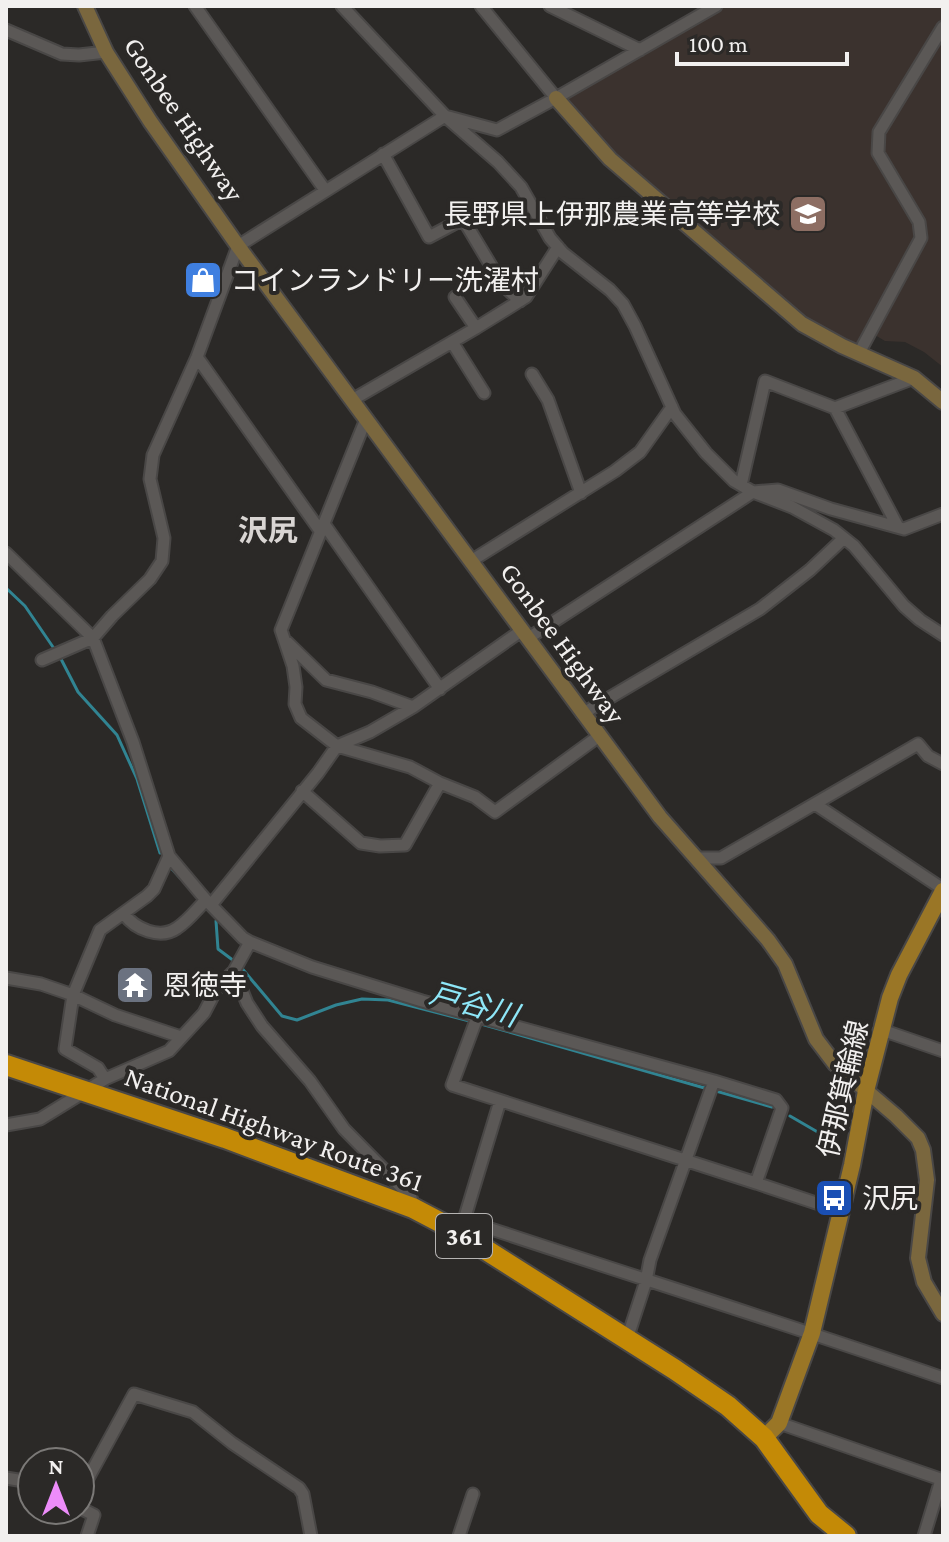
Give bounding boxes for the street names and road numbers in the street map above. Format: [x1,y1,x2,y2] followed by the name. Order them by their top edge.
[118,31,251,208] street label: Gonbee Highway
[494,557,632,730] street label: Gonbee Highway
[812,1017,874,1161] street label: 伊那箕輪線
[121,1061,427,1197] street label: National Highway Route 361
[436,1214,492,1258] road number: 361

